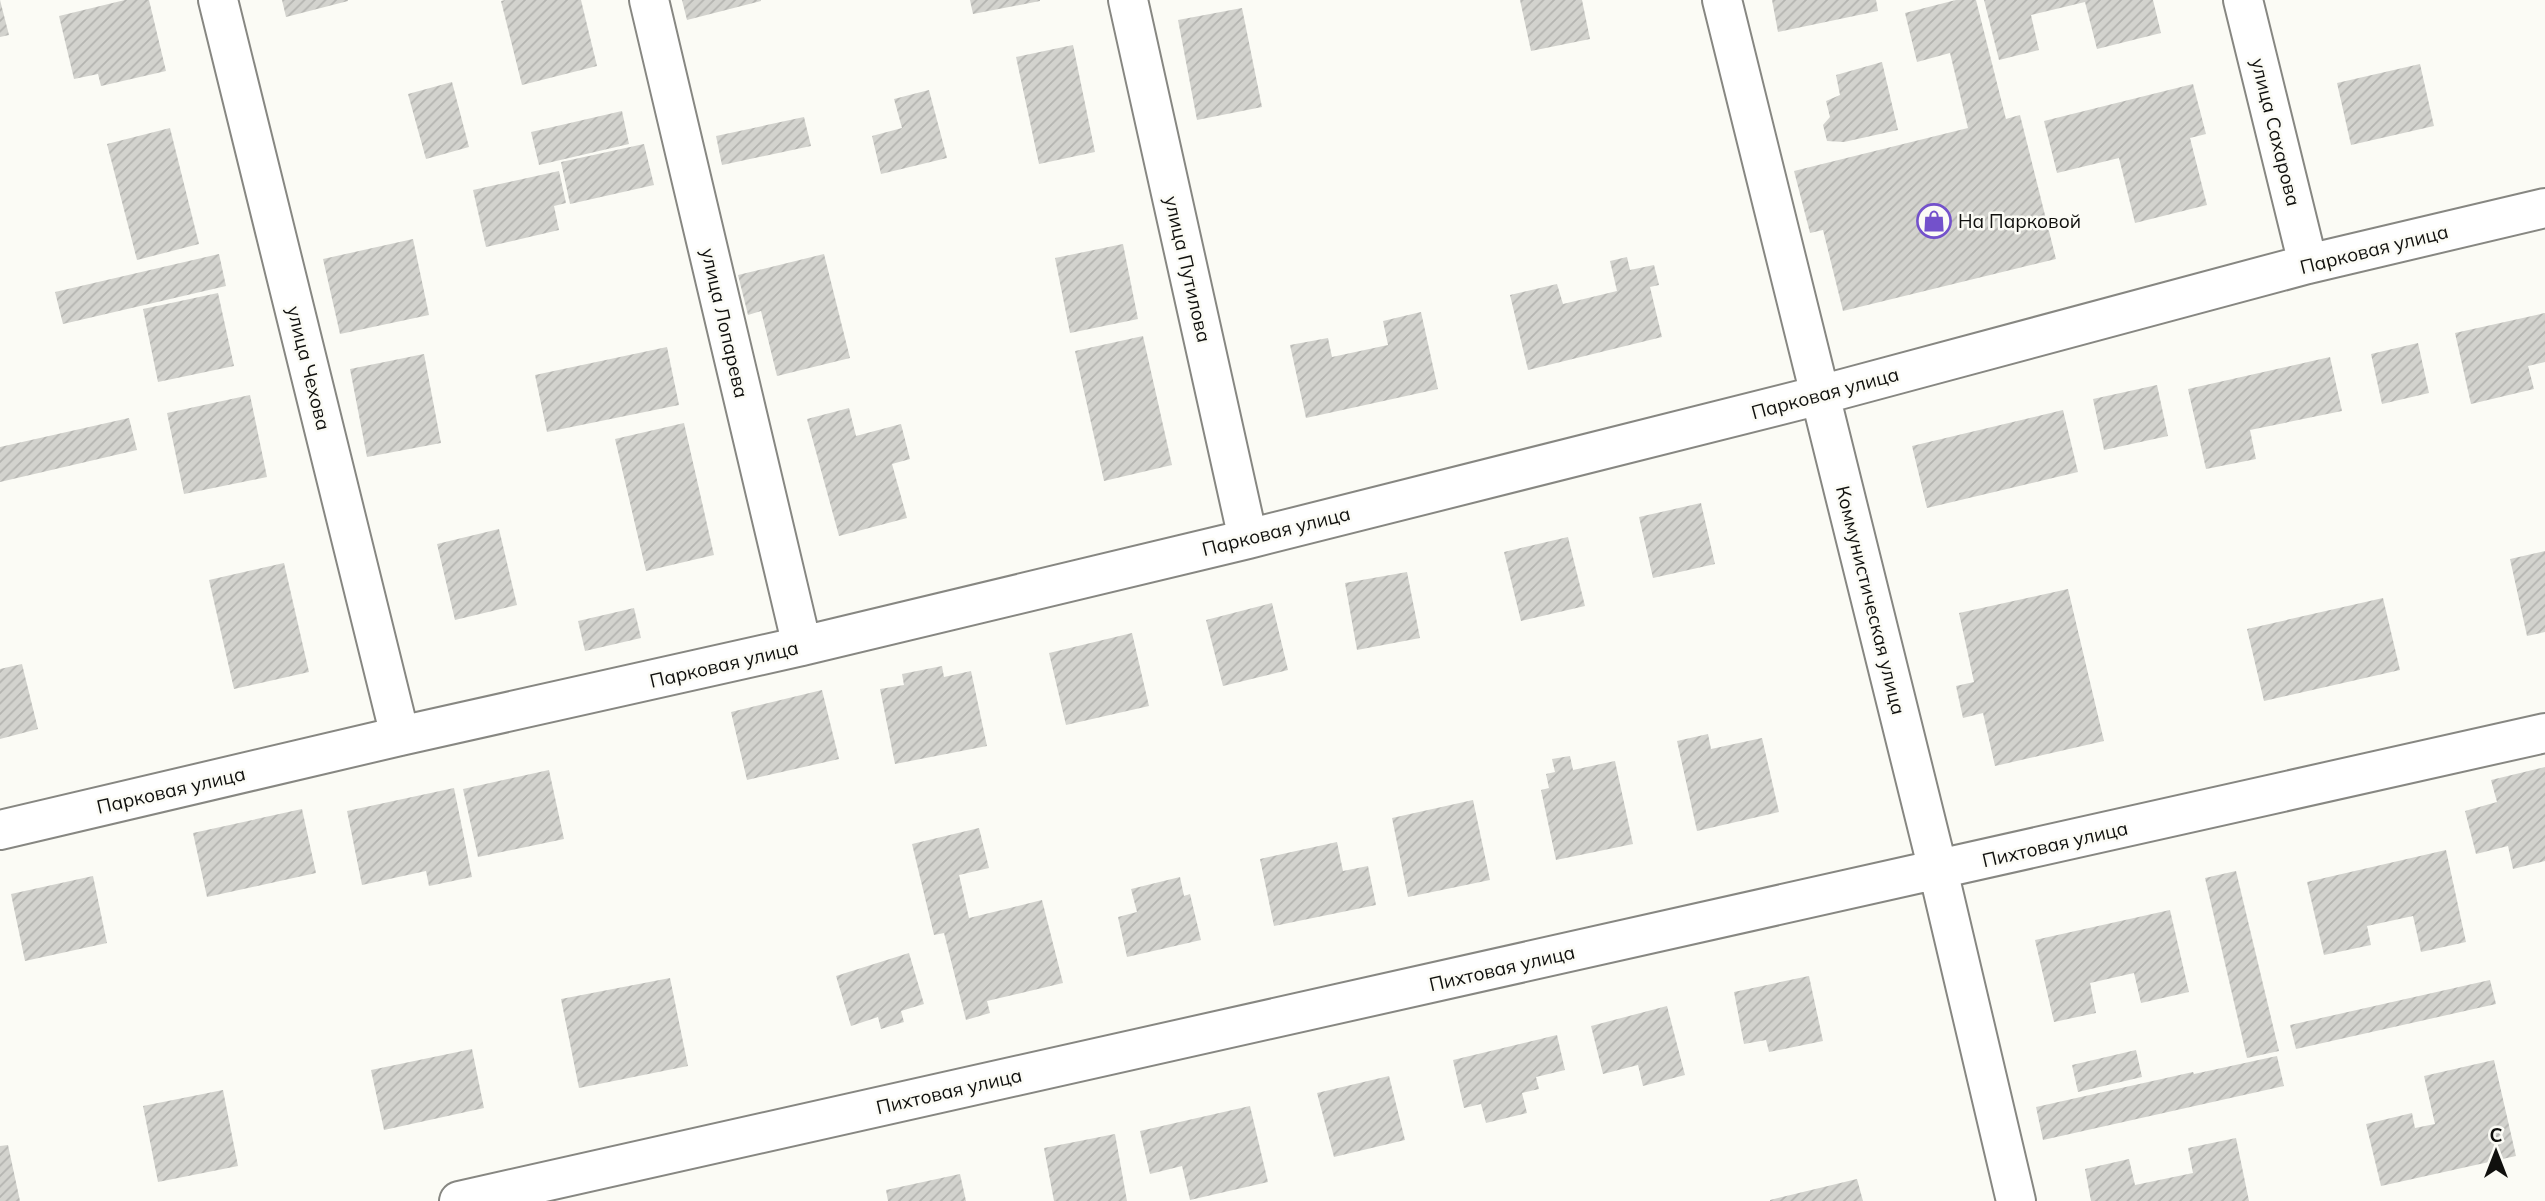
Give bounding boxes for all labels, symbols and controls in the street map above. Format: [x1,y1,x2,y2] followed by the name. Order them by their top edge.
[2246,56,2306,208] street label: улица Сахарова
[1159,193,1217,345] street label: улица Путилова
[1915,202,1953,240] shop icon: На Парковой
[1958,209,2081,233] place label: На Парковой
[2297,219,2451,279] street label: Парковая улица
[696,246,754,400] street label: улица Лопарева
[282,303,336,433] street label: улица Чехова
[1749,362,1901,424] street label: Парковая улица
[1831,483,1911,717] street label: Коммунистическая улица
[1199,501,1353,561] street label: Парковая улица
[647,635,801,693] street label: Парковая улица
[94,761,248,819] street label: Парковая улица
[1980,816,2130,872] street label: Пихтовая улица
[1427,940,1577,996] street label: Пихтовая улица
[874,1063,1024,1119] street label: Пихтовая улица
[2461,1117,2531,1187] north arrow
[2489,1123,2503,1147] text: С

